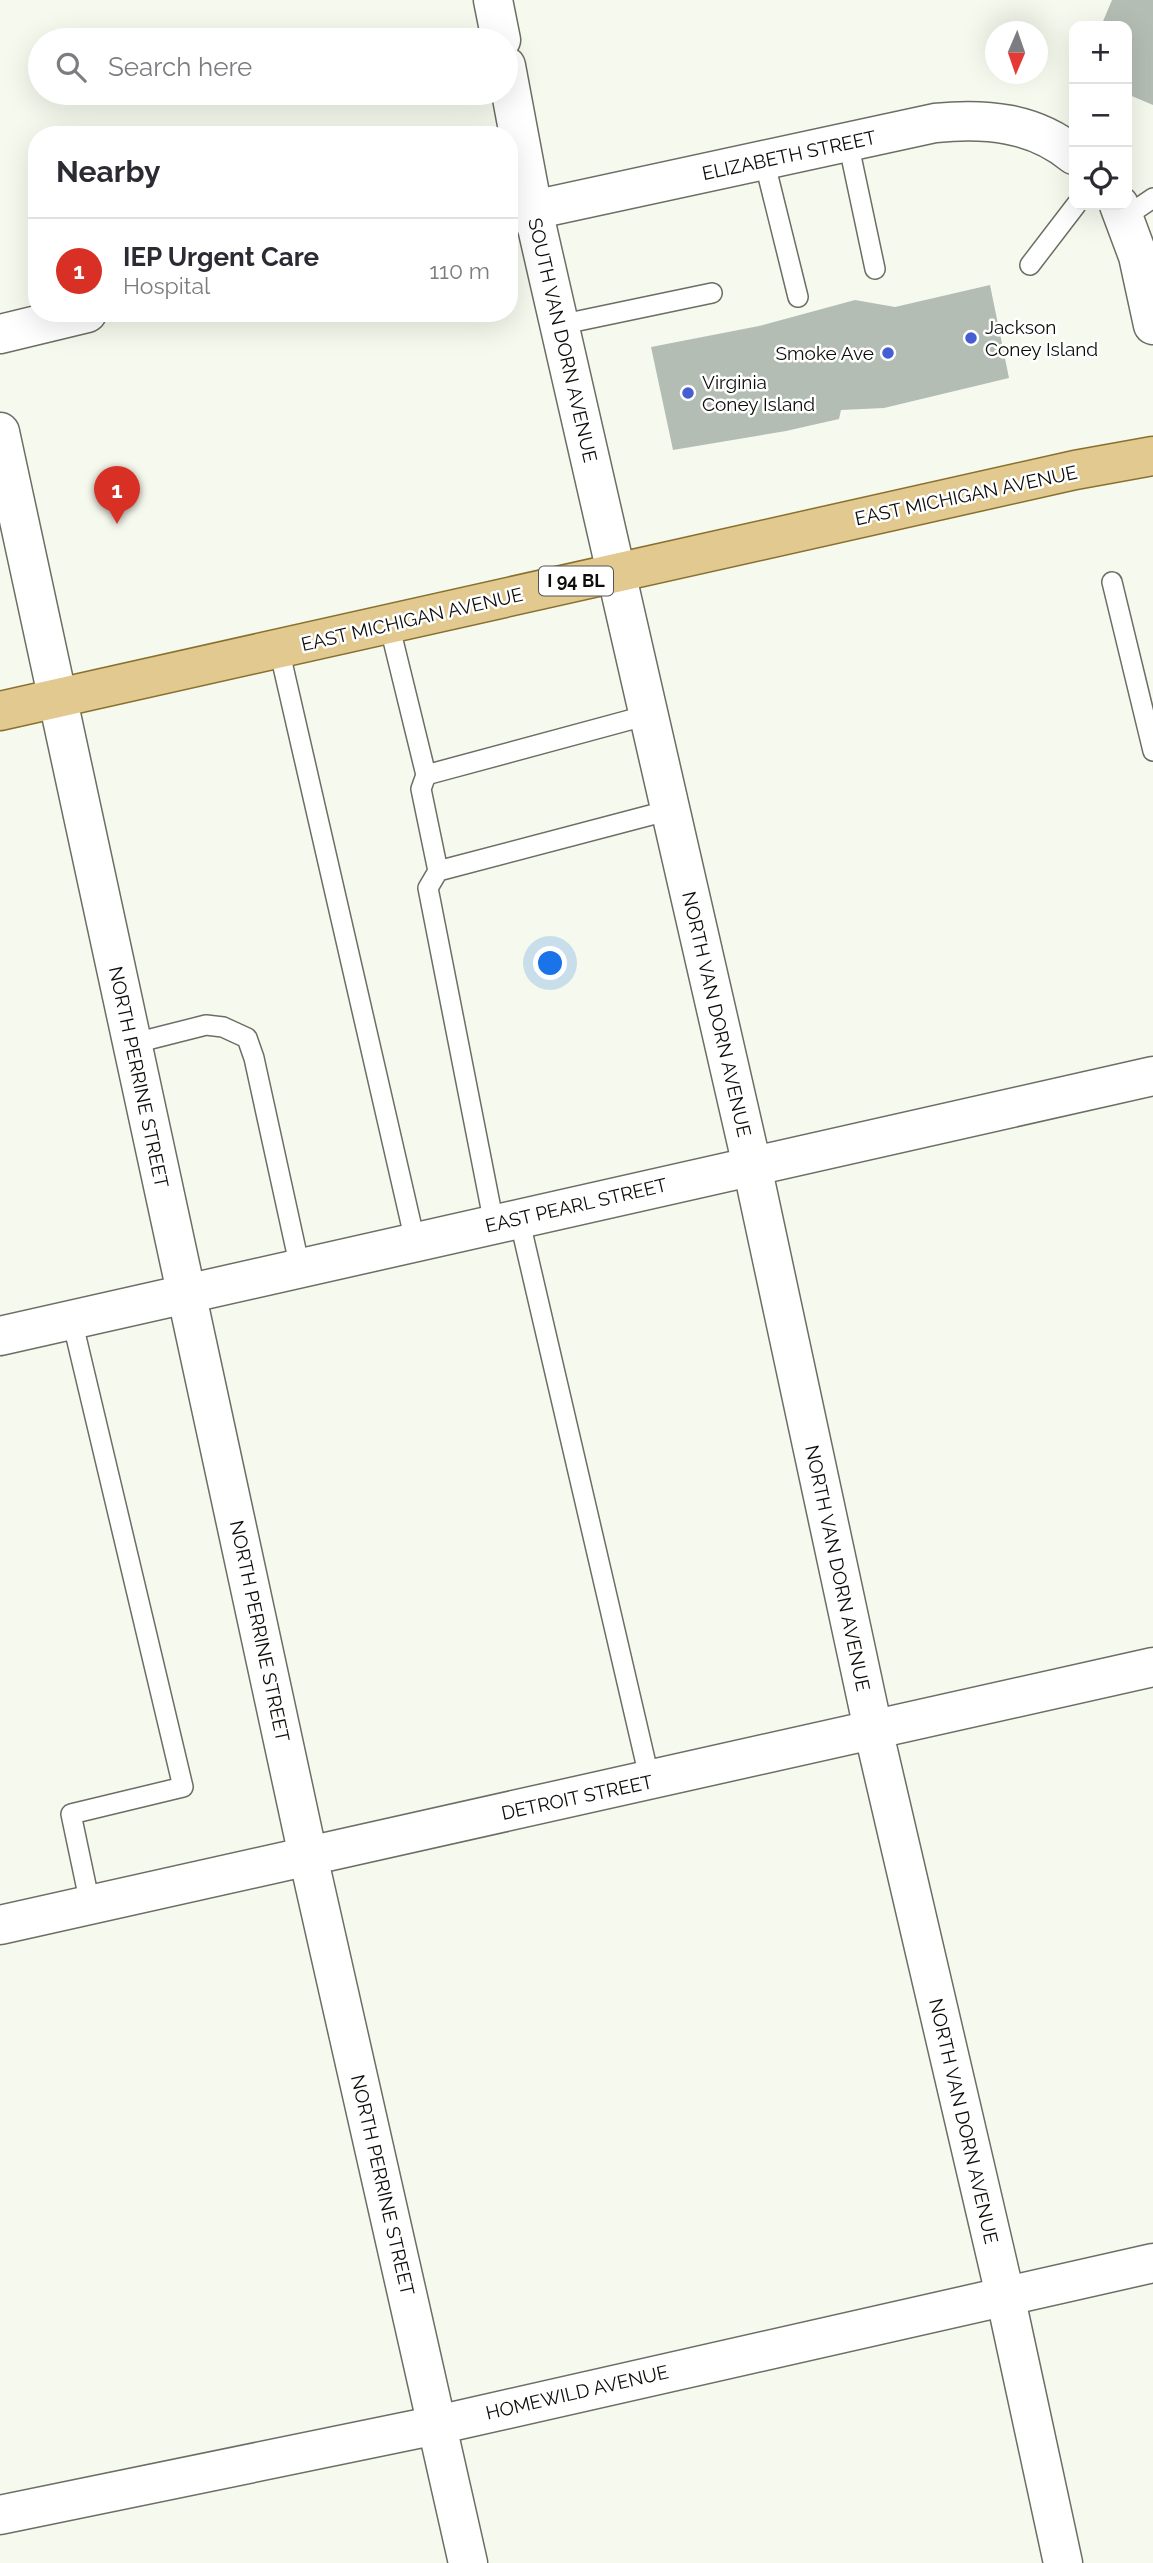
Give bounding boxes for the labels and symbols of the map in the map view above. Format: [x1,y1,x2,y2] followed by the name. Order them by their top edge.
[985,21,1048,84] north arrow
[700,126,878,184] street label: ELIZABETH STREET
[524,216,602,464] street label: SOUTH VAN DORN AVENUE
[985,316,1098,360] place label: Jackson Coney Island
[963,330,979,346] marker: Jackson Coney Island
[776,342,874,364] place label: Smoke Ave
[880,345,896,361] marker: Smoke Ave
[702,371,815,415] place label: Virginia Coney Island
[680,385,696,401] marker: Virginia Coney Island
[853,461,1079,529] street label: EAST MICHIGAN AVENUE
[94,466,140,524] pin: 1
[539,566,613,596] road number: I 94 BL
[299,583,525,655] street label: EAST MICHIGAN AVENUE
[678,889,756,1139] street label: NORTH VAN DORN AVENUE
[533,946,567,980] your location
[105,964,173,1190] street label: NORTH PERRINE STREET
[483,1173,669,1237] street label: EAST PEARL STREET
[801,1443,875,1693] street label: NORTH VAN DORN AVENUE
[226,1518,294,1744] street label: NORTH PERRINE STREET
[499,1770,655,1824] street label: DETROIT STREET
[925,1996,1003,2246] street label: NORTH VAN DORN AVENUE
[347,2072,419,2298] street label: NORTH PERRINE STREET
[484,2360,670,2424] street label: HOMEWILD AVENUE

